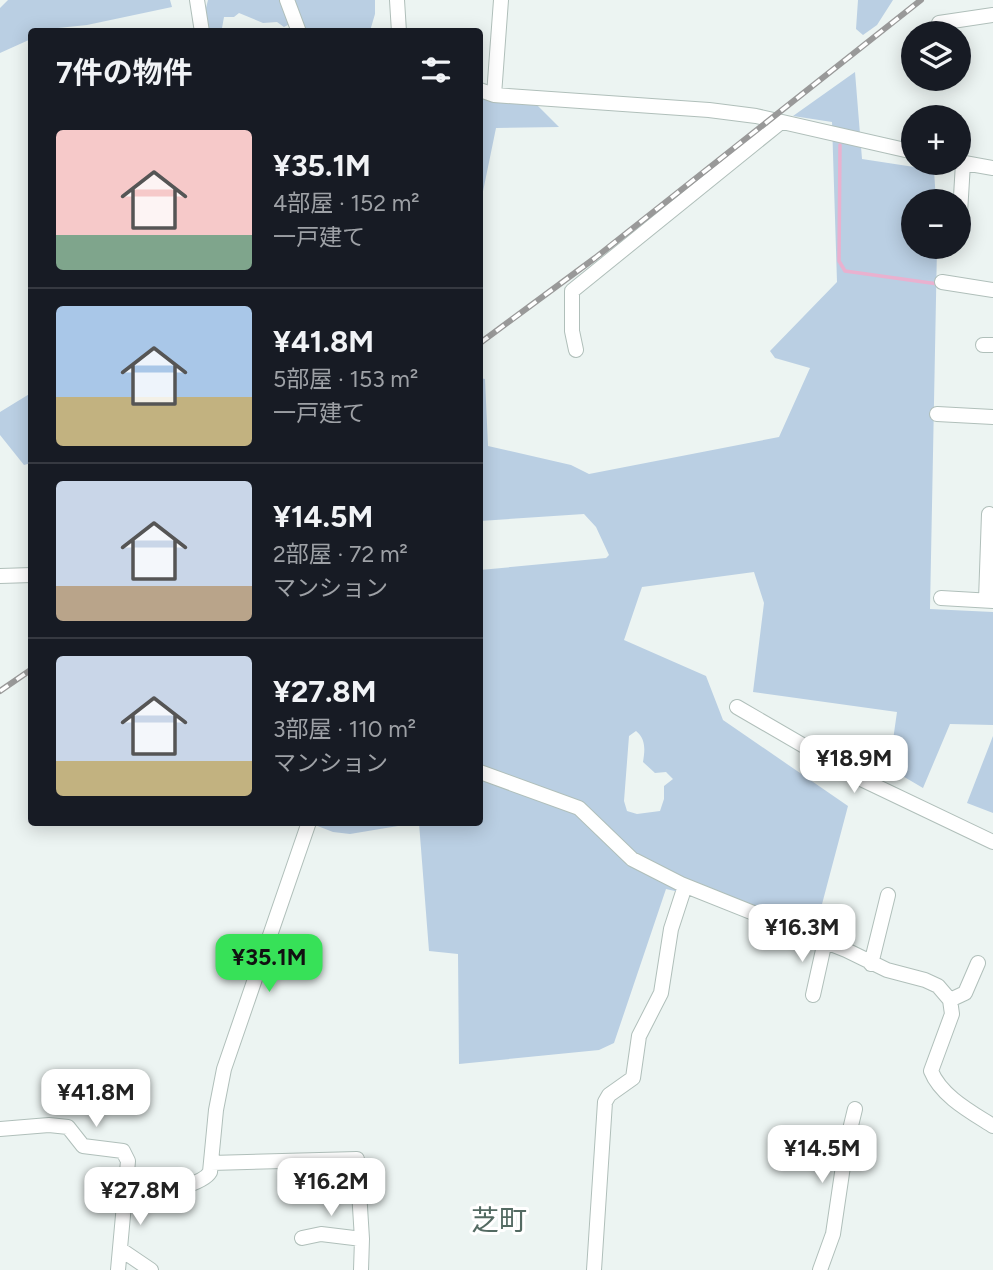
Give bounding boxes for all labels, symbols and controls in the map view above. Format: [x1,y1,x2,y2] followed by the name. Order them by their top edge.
[901,21,971,259] map controls
[901,21,971,91] button: layers
[417,51,455,89] icon: filters
[56,54,193,91] text: 7件の物件
[901,105,971,175] button: +
[273,147,371,184] text: ¥35.1M
[112,158,196,242] icon: home
[273,189,420,217] text: 4部屋 · 152 m²
[901,189,971,259] button: −
[273,223,365,251] text: 一戸建て
[273,323,374,360] text: ¥41.8M
[112,334,196,418] icon: home
[273,365,418,393] text: 5部屋 · 153 m²
[273,399,365,427] text: 一戸建て
[273,498,373,535] text: ¥14.5M
[112,509,196,593] icon: home
[273,540,408,568] text: 2部屋 · 72 m²
[273,574,388,602] text: マンション
[273,673,376,710] text: ¥27.8M
[112,684,196,768] icon: home
[273,715,416,743] text: 3部屋 · 110 m²
[797,736,911,795] pin: ¥18.9M
[816,744,892,772] text: ¥18.9M
[273,749,388,777] text: マンション
[745,904,859,964] pin: ¥16.3M
[765,913,839,941] text: ¥16.3M
[212,934,326,994] pin: ¥35.1M
[232,943,306,971] text: ¥35.1M
[39,1070,153,1129] pin: ¥41.8M
[57,1078,135,1106] text: ¥41.8M
[765,1126,879,1185] pin: ¥14.5M
[784,1134,860,1162] text: ¥14.5M
[274,1158,388,1218] pin: ¥16.2M
[293,1167,369,1195] text: ¥16.2M
[83,1168,197,1227] pin: ¥27.8M
[100,1176,180,1204] text: ¥27.8M
[471,1203,527,1237] district label: 芝町

